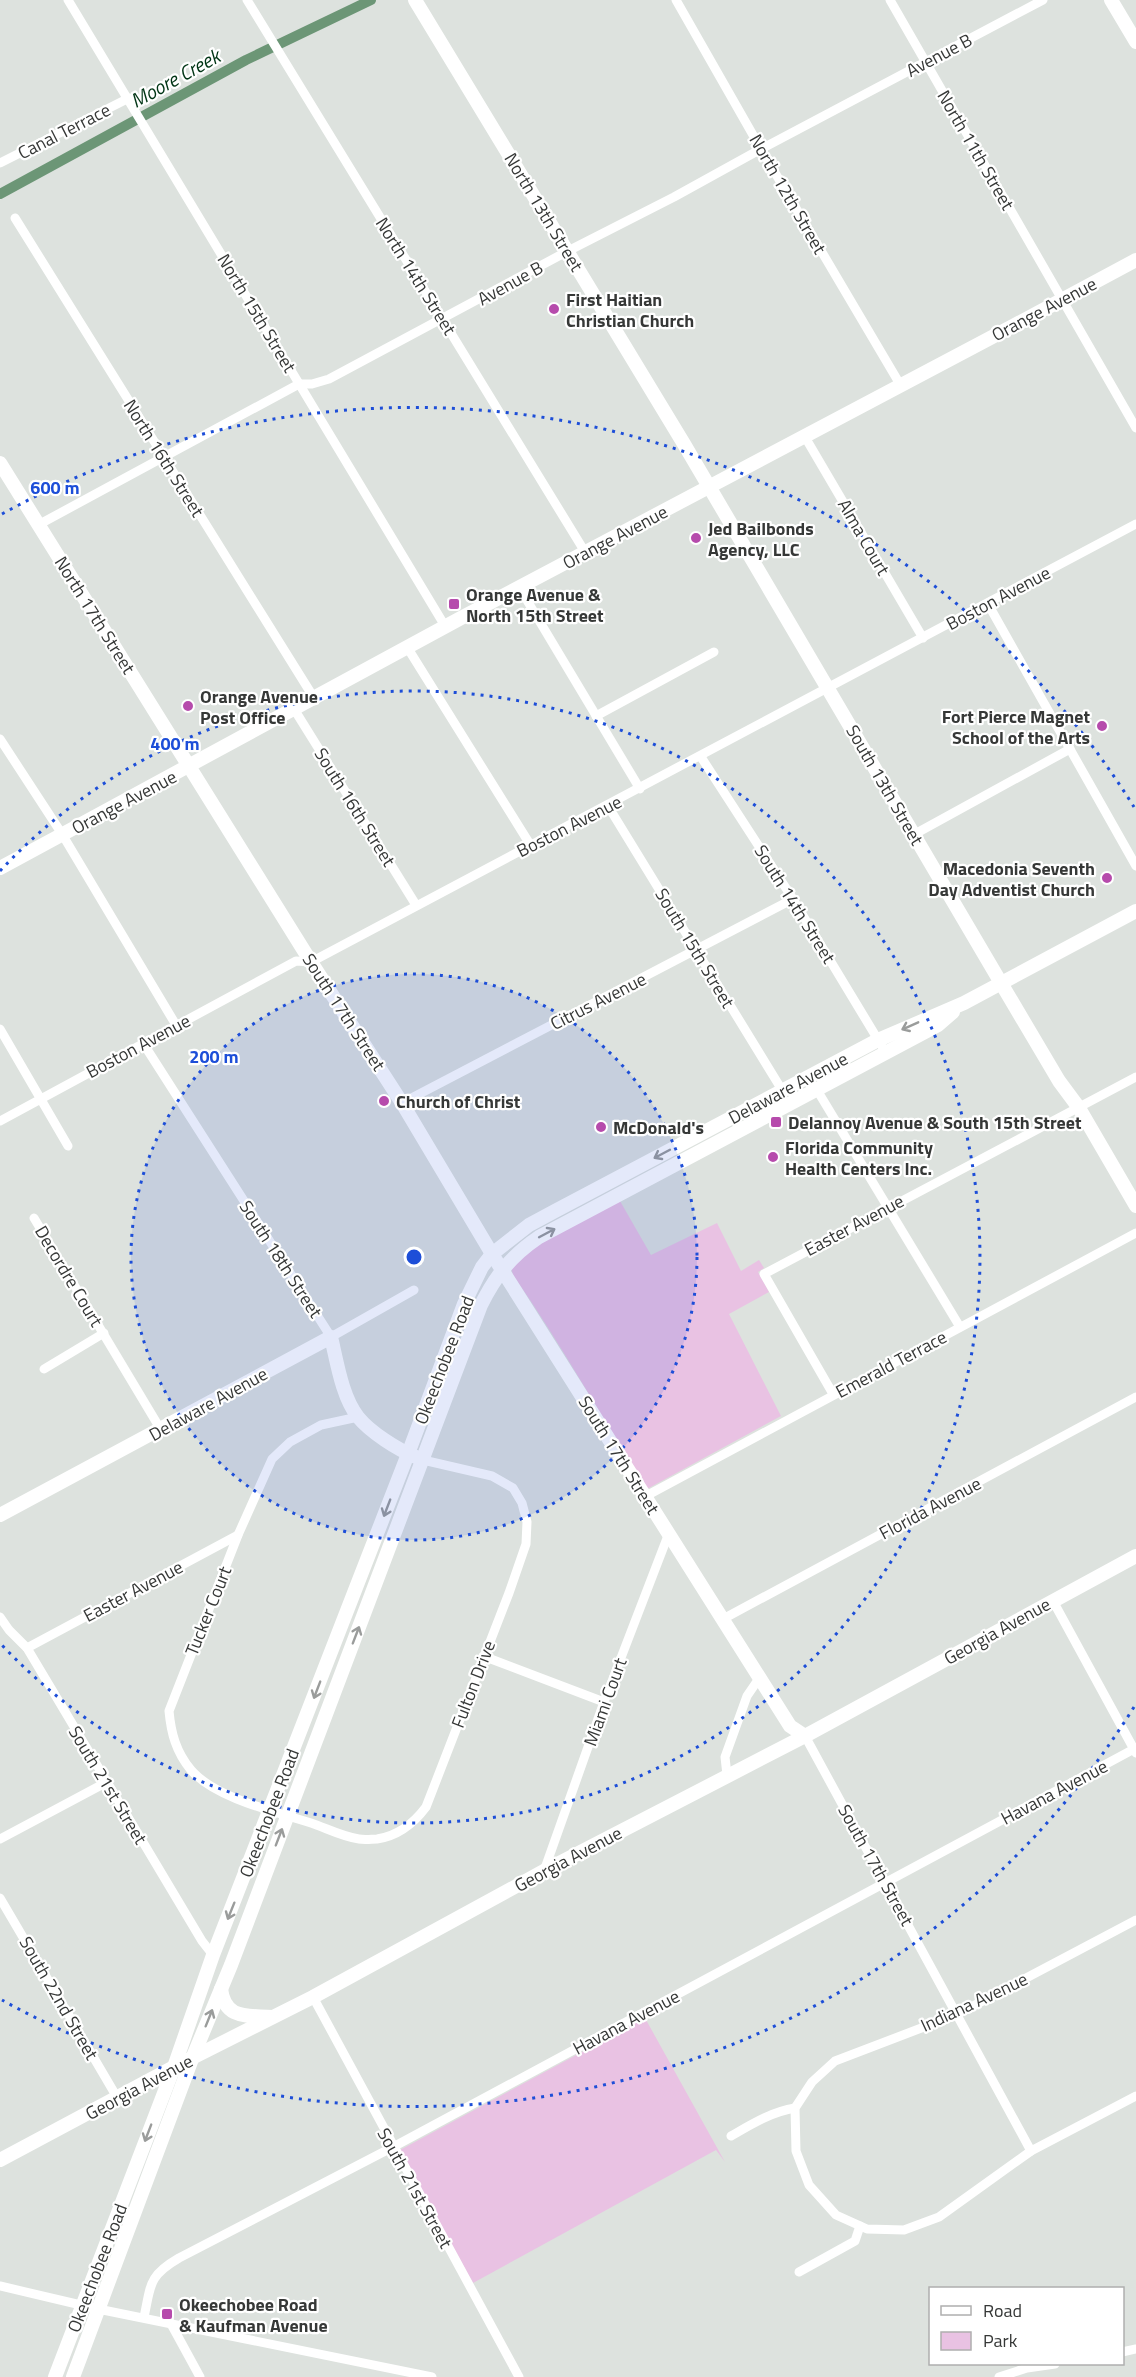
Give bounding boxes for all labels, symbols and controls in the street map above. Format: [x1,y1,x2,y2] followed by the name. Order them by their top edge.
[901,26,977,84] street label: Avenue B
[124,40,227,115] water label: Moore Creek
[931,85,1022,215] street label: North 11th Street
[13,96,115,166] street label: Canal Terrace
[743,129,834,259] street label: North 12th Street
[498,148,590,277] street label: North 13th Street
[369,212,463,341] street label: North 14th Street
[211,249,303,378] street label: North 15th Street
[472,254,548,312] street label: Avenue B
[987,270,1101,348] street label: Orange Avenue
[566,286,694,334] place label: First Haitian Christian Church
[547,302,561,316] marker: First Haitian Christian Church
[117,394,211,523] street label: North 16th Street
[30,474,80,501] text: 600 m
[831,494,897,581] street label: Alma Court
[558,498,672,576] street label: Orange Avenue
[708,515,814,563] place label: Jed Bailbonds Agency, LLC
[689,531,703,545] marker: Jed Bailbonds Agency, LLC
[48,551,142,680] street label: North 17th Street
[941,559,1055,637] street label: Boston Avenue
[466,581,604,629] place label: Orange Avenue & North 15th Street
[447,597,461,611] marker: Orange Avenue & North 15th Street
[200,683,318,731] place label: Orange Avenue Post Office
[181,699,195,713] marker: Orange Avenue Post Office
[942,703,1090,751] place label: Fort Pierce Magnet School of the Arts
[1095,719,1109,733] marker: Fort Pierce Magnet School of the Arts
[839,720,931,851] street label: South 13th Street
[150,730,200,757] text: 400 m
[308,742,403,872] street label: South 16th Street
[67,763,181,841] street label: Orange Avenue
[512,788,626,864] street label: Boston Avenue
[748,839,843,969] street label: South 14th Street
[928,855,1095,903] place label: Macedonia Seventh Day Adventist Church
[1100,871,1114,885] marker: Macedonia Seventh Day Adventist Church
[649,883,742,1014] street label: South 15th Street
[296,948,393,1077] street label: South 17th Street
[545,965,651,1037] street label: Citrus Avenue
[81,1007,195,1085] street label: Boston Avenue
[902,1021,920,1032] one-way arrow
[189,1043,239,1070] text: 200 m
[723,1045,853,1131] street label: Delaware Avenue
[396,1088,521,1115] place label: Church of Christ
[377,1094,391,1108] marker: Church of Christ
[788,1109,1082,1136] place label: Delannoy Avenue & South 15th Street
[613,1114,704,1141] place label: McDonald's
[769,1115,783,1129] marker: Delannoy Avenue & South 15th Street
[594,1120,608,1134] marker: McDonald's
[785,1134,933,1182] place label: Florida Community Health Centers Inc.
[654,1148,671,1160] one-way arrow
[766,1150,780,1164] marker: Florida Community Health Centers Inc.
[799,1187,909,1263] street label: Easter Avenue
[233,1195,330,1324] street label: South 18th Street
[28,1220,110,1332] street label: Decordre Court
[538,1227,556,1238] one-way arrow
[404,1247,424,1267] centre of rings
[407,1292,481,1428] street label: Okeechobee Road
[831,1323,951,1405] street label: Emerald Terrace
[144,1360,272,1448] street label: Delaware Avenue
[572,1390,667,1520] street label: South 17th Street
[874,1470,986,1546] street label: Florida Avenue
[381,1499,392,1517] one-way arrow
[78,1553,188,1629] street label: Easter Avenue
[178,1562,238,1660] street label: Tucker Court
[939,1591,1055,1671] street label: Georgia Avenue
[352,1626,363,1645] one-way arrow
[444,1636,502,1732] street label: Fulton Drive
[577,1653,634,1750] street label: Miami Court
[311,1681,322,1699] one-way arrow
[62,1721,154,1850] street label: South 21st Street
[232,1745,306,1881] street label: Okeechobee Road
[996,1752,1112,1832] street label: Havana Avenue
[831,1799,921,1931] street label: South 17th Street
[509,1819,627,1899] street label: Georgia Avenue
[275,1828,286,1846] one-way arrow
[225,1901,236,1920] one-way arrow
[13,1931,106,2065] street label: South 22nd Street
[916,1965,1032,2039] street label: Indiana Avenue
[568,1982,684,2062] street label: Havana Avenue
[204,2010,215,2028] one-way arrow
[80,2047,198,2127] street label: Georgia Avenue
[371,2123,460,2254] street label: South 21st Street
[142,2124,153,2142] one-way arrow
[60,2200,134,2336] street label: Okeechobee Road
[929,2287,1124,2365] legend
[179,2291,328,2339] place label: Okeechobee Road & Kaufman Avenue
[983,2297,1022,2324] text: Road
[160,2307,174,2321] marker: Okeechobee Road & Kaufman Avenue
[983,2327,1018,2354] text: Park

